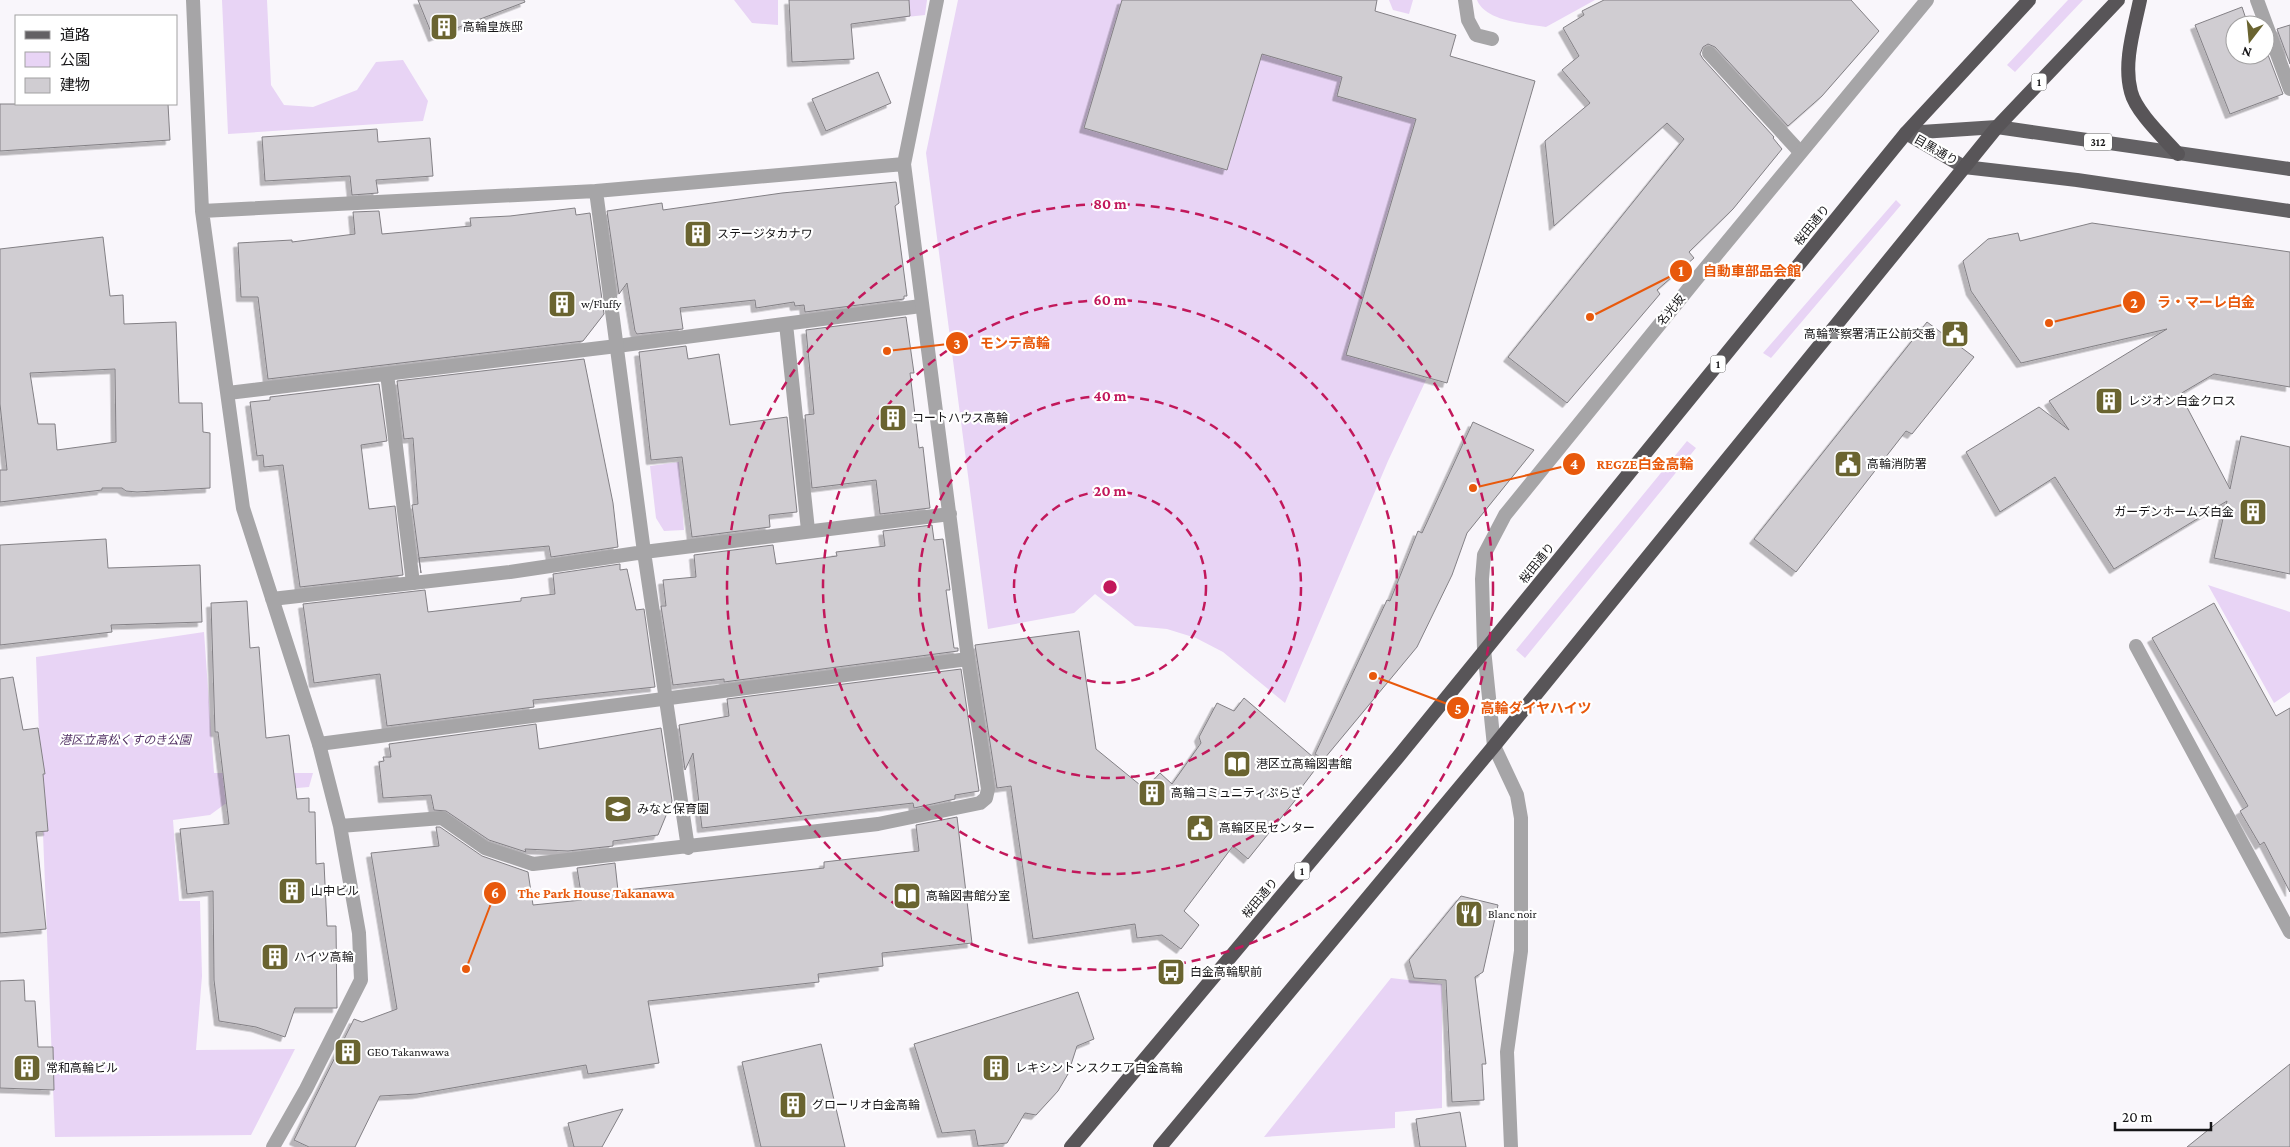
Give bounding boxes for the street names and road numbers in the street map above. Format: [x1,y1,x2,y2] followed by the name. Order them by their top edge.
[2032,74,2046,90] road number: 1
[1912,132,1960,168] street label: 目黒通り
[2084,134,2112,150] road number: 312
[1791,202,1833,248] street label: 桜田通り
[1654,292,1688,328] street label: 名光坂
[1710,356,1726,372] road number: 1
[1516,540,1558,586] street label: 桜田通り
[1294,862,1310,879] road number: 1
[1239,875,1281,921] street label: 桜田通り

